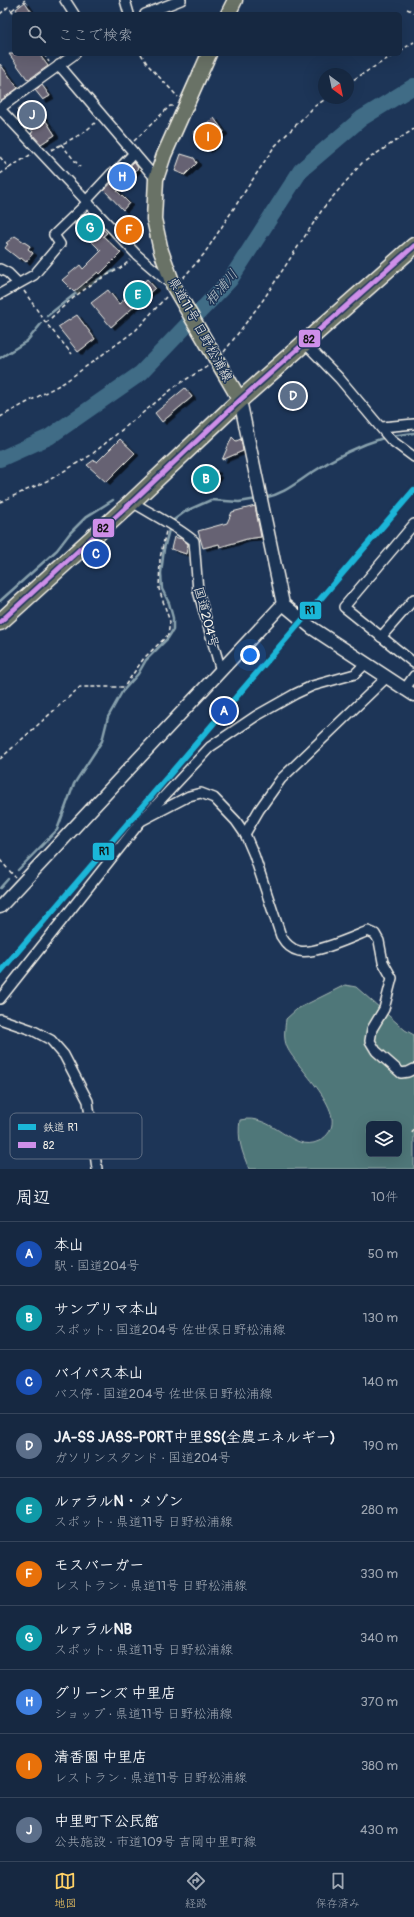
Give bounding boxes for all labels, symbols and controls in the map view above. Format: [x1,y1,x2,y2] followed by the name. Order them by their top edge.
[12,12,402,56] search box
[26,23,48,45] icon: search
[58,26,133,45] text: ここで検索
[318,68,354,104] north arrow
[19,100,45,130] pin: J
[195,122,221,152] pin: I
[109,162,135,192] pin: H
[77,213,103,243] pin: G
[116,215,142,245] pin: F
[201,266,242,309] water label: 相浦川
[165,274,236,385] street label: 県道11号 日野松浦線
[125,280,151,310] pin: E
[298,329,321,348] line badge: 82
[303,333,315,346] text: 82
[280,381,306,411] pin: D
[193,464,219,494] pin: B
[92,518,115,538] line badge: 82
[97,522,109,535] text: 82
[83,539,109,569] pin: C
[190,585,222,650] street label: 国道204号
[299,601,322,620] line badge: R1
[305,604,315,617] text: R1
[240,645,260,665] your location
[211,696,237,726] pin: A
[92,842,115,861] line badge: R1
[99,845,109,858] text: R1
[10,1113,142,1159] legend
[43,1121,78,1134] text: 鉄道 R1
[366,1121,402,1157] map controls
[366,1121,402,1157] button: layers
[43,1139,55,1152] text: 82
[16,1187,50,1208] text: 周辺
[371,1189,398,1205] text: 10件
[54,1236,84,1255] text: 本山
[25,1246,33,1262] text: A
[368,1246,398,1262] text: 50 m
[54,1258,140,1274] text: 駅 · 国道204号
[54,1300,159,1319] text: サンプリマ本山
[25,1310,33,1326] text: B
[362,1310,398,1326] text: 130 m
[54,1322,285,1338] text: スポット · 国道204号 佐世保日野松浦線
[54,1364,144,1383] text: バイパス本山
[25,1374,33,1390] text: C
[362,1374,398,1390] text: 140 m
[54,1386,272,1402] text: バス停 · 国道204号 佐世保日野松浦線
[54,1428,336,1447] text: JA-SS JASS-PORT中里SS(全農エネルギー)
[25,1438,33,1454] text: D
[363,1438,398,1454] text: 190 m
[54,1450,231,1466] text: ガソリンスタンド · 国道204号
[54,1492,184,1511] text: ルァラルN・メゾン
[26,1502,32,1518] text: E
[361,1502,398,1518] text: 280 m
[54,1514,233,1530] text: スポット · 県道11号 日野松浦線
[54,1556,144,1575] text: モスバーガー
[25,1566,33,1582] text: F
[360,1566,398,1582] text: 330 m
[54,1578,247,1594] text: レストラン · 県道11号 日野松浦線
[54,1620,132,1639] text: ルァラルNB
[25,1630,33,1646] text: G
[360,1630,398,1646] text: 340 m
[54,1642,233,1658] text: スポット · 県道11号 日野松浦線
[54,1684,176,1703] text: グリーンズ 中里店
[25,1694,33,1710] text: H
[361,1694,398,1710] text: 370 m
[54,1706,232,1722] text: ショップ · 県道11号 日野松浦線
[54,1748,147,1767] text: 清香園 中里店
[27,1758,31,1774] text: I
[361,1758,398,1774] text: 380 m
[54,1770,247,1786] text: レストラン · 県道11号 日野松浦線
[54,1812,159,1831] text: 中里町下公民館
[26,1822,32,1838] text: J
[360,1822,398,1838] text: 430 m
[54,1834,256,1850] text: 公共施設 · 市道109号 吉岡中里町線
[54,1870,76,1910] tab: 地図
[185,1870,207,1910] tab: 経路
[316,1870,360,1910] tab: 保存済み

